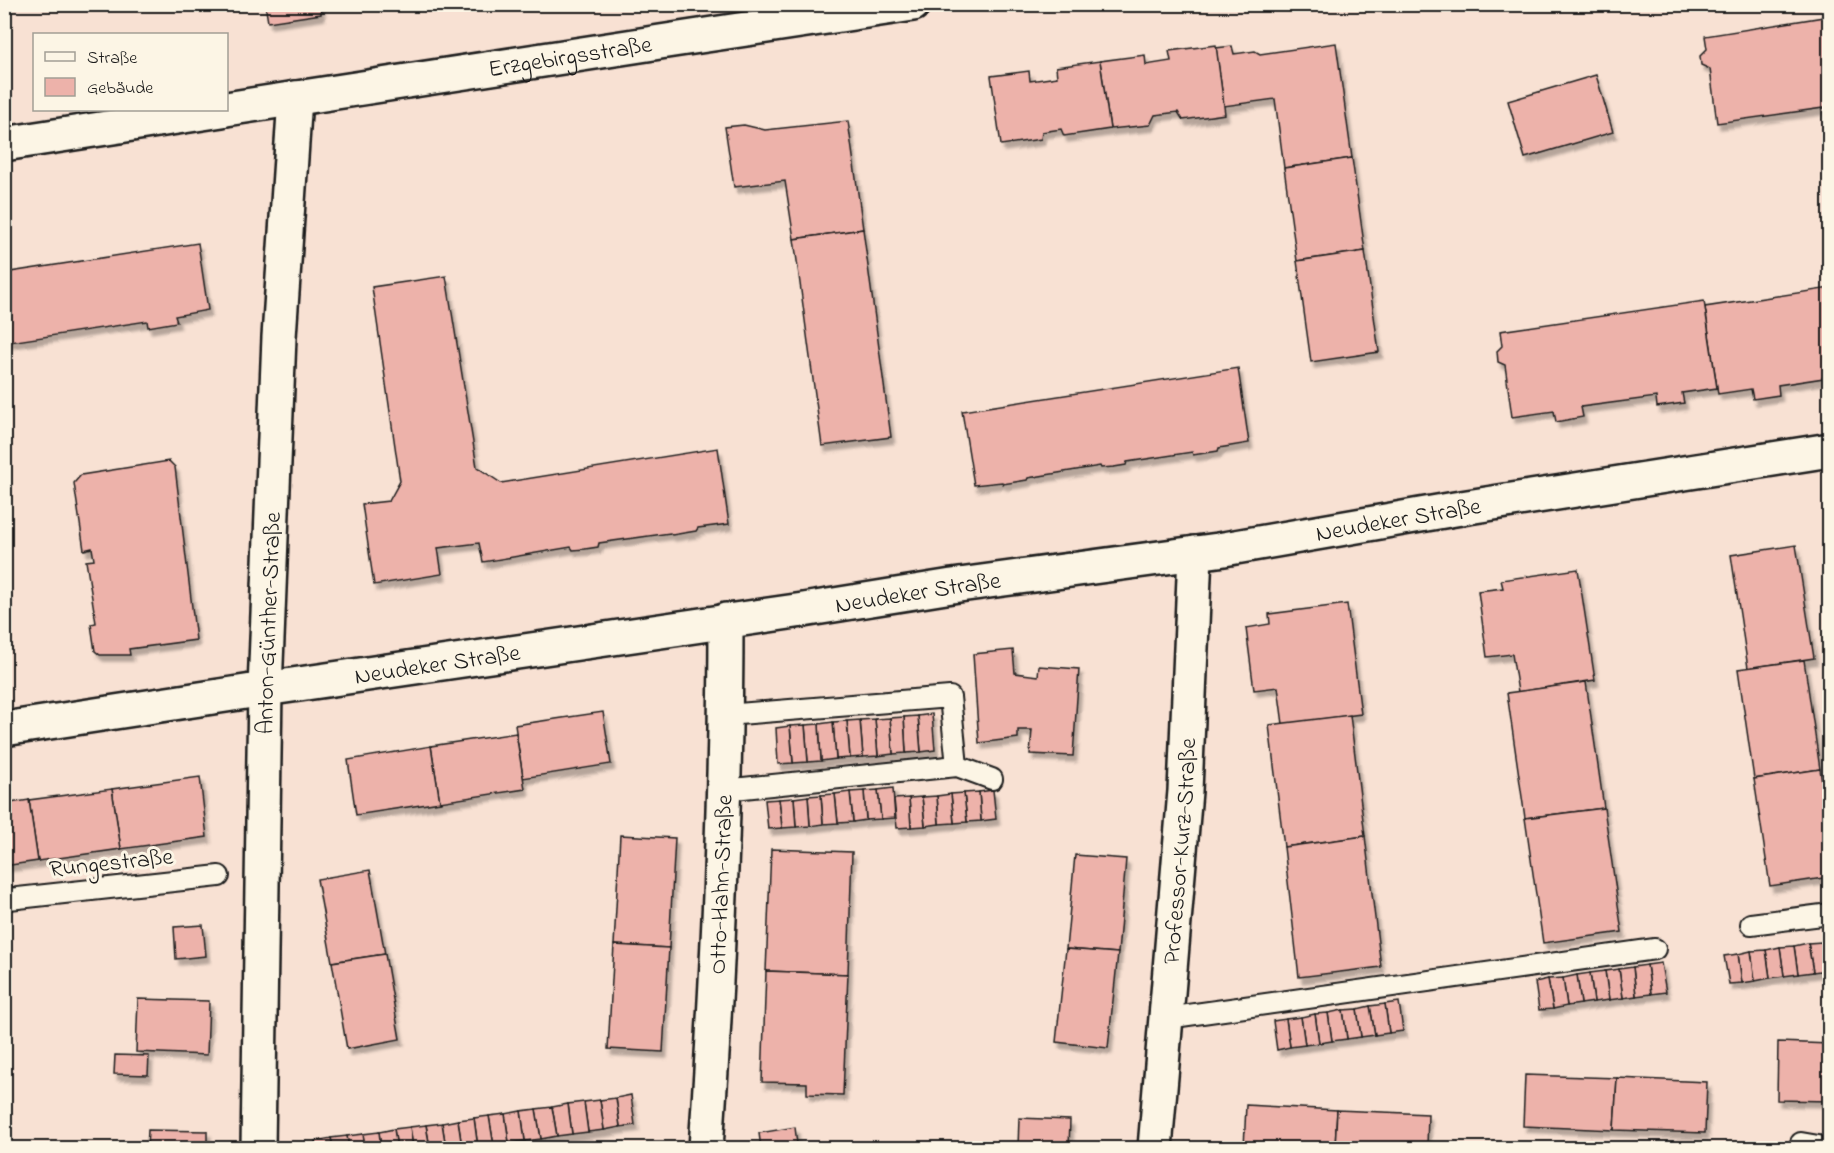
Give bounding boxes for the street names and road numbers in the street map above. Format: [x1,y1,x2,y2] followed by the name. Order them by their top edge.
[486,28,655,88] street label: Erzgebirgsstraße
[1313,490,1484,553] street label: Neudeker Straße
[249,511,292,735] street label: Anton-Günther-Straße
[833,565,1003,625] street label: Neudeker Straße
[352,637,523,696] street label: Neudeker Straße
[1156,737,1207,966] street label: Professor-Kurz-Straße
[701,794,744,975] street label: Otto-Hahn-Straße
[48,841,175,888] street label: Rungestraße

